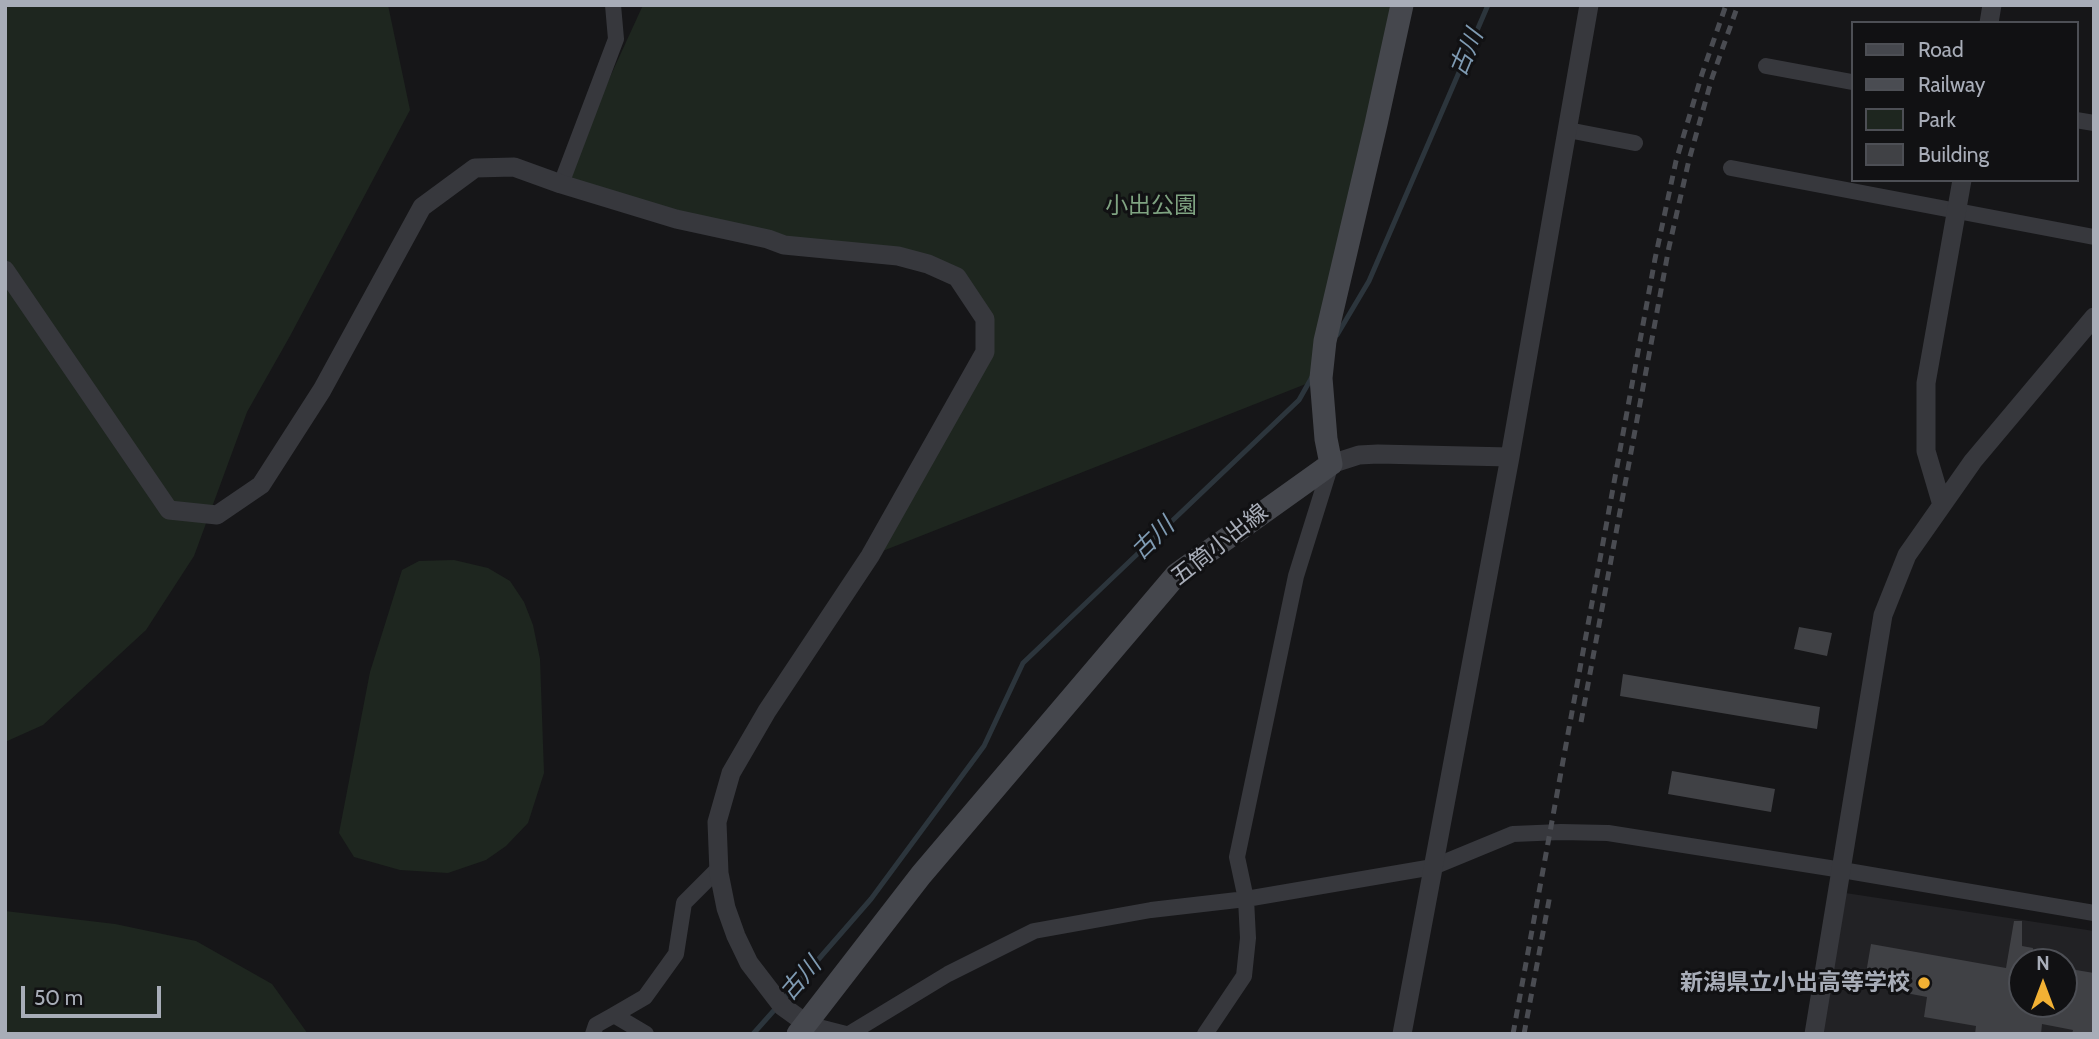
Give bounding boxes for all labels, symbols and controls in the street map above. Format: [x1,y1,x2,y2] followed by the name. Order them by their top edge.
[1850,21,2078,182] legend
[1444,25,1490,81] water label: 古川
[1918,37,1964,62] text: Road
[1918,72,1985,97] text: Railway
[1918,107,1956,132] text: Park
[1918,142,1989,167] text: Building
[1105,192,1197,220] park label: 小出公園
[1166,499,1274,591] street label: 五筒小出線
[1126,512,1180,566] water label: 古川
[2008,948,2078,1018] north arrow
[774,951,828,1007] water label: 古川
[2036,952,2050,975] text: N
[1680,969,1910,997] place label: 新潟県立小出高等学校
[24,972,164,1016] scale bar
[1916,975,1932,991] marker: 新潟県立小出高等学校
[34,985,83,1010] text: 50 m

